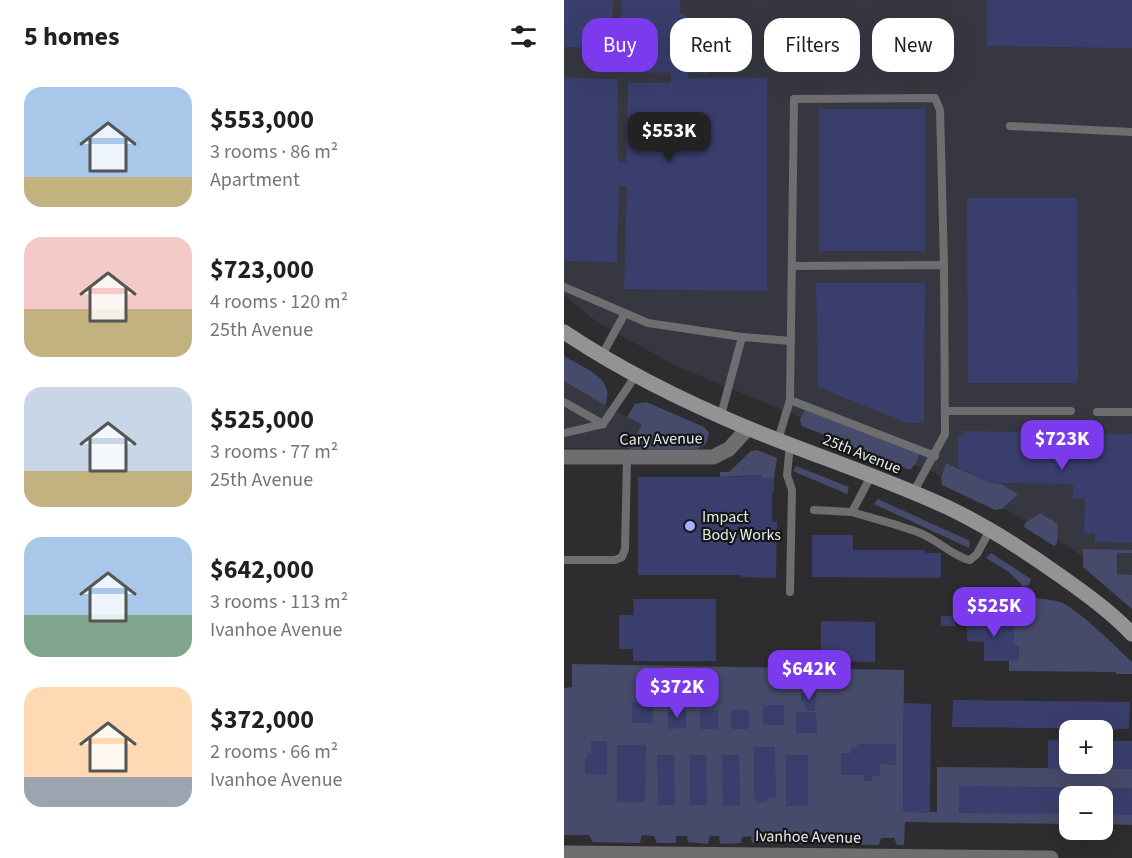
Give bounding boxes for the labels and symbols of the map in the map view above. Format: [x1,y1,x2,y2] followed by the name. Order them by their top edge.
[627,112,711,163] pin: $553K
[1020,420,1104,471] pin: $723K
[619,427,703,451] street label: Cary Avenue
[820,428,904,480] street label: 25th Avenue
[702,506,781,546] place label: Impact Body Works
[683,519,697,533] marker: Impact Body Works
[952,587,1036,638] pin: $525K
[767,650,851,701] pin: $642K
[635,668,719,719] pin: $372K
[755,825,861,849] street label: Ivanhoe Avenue

